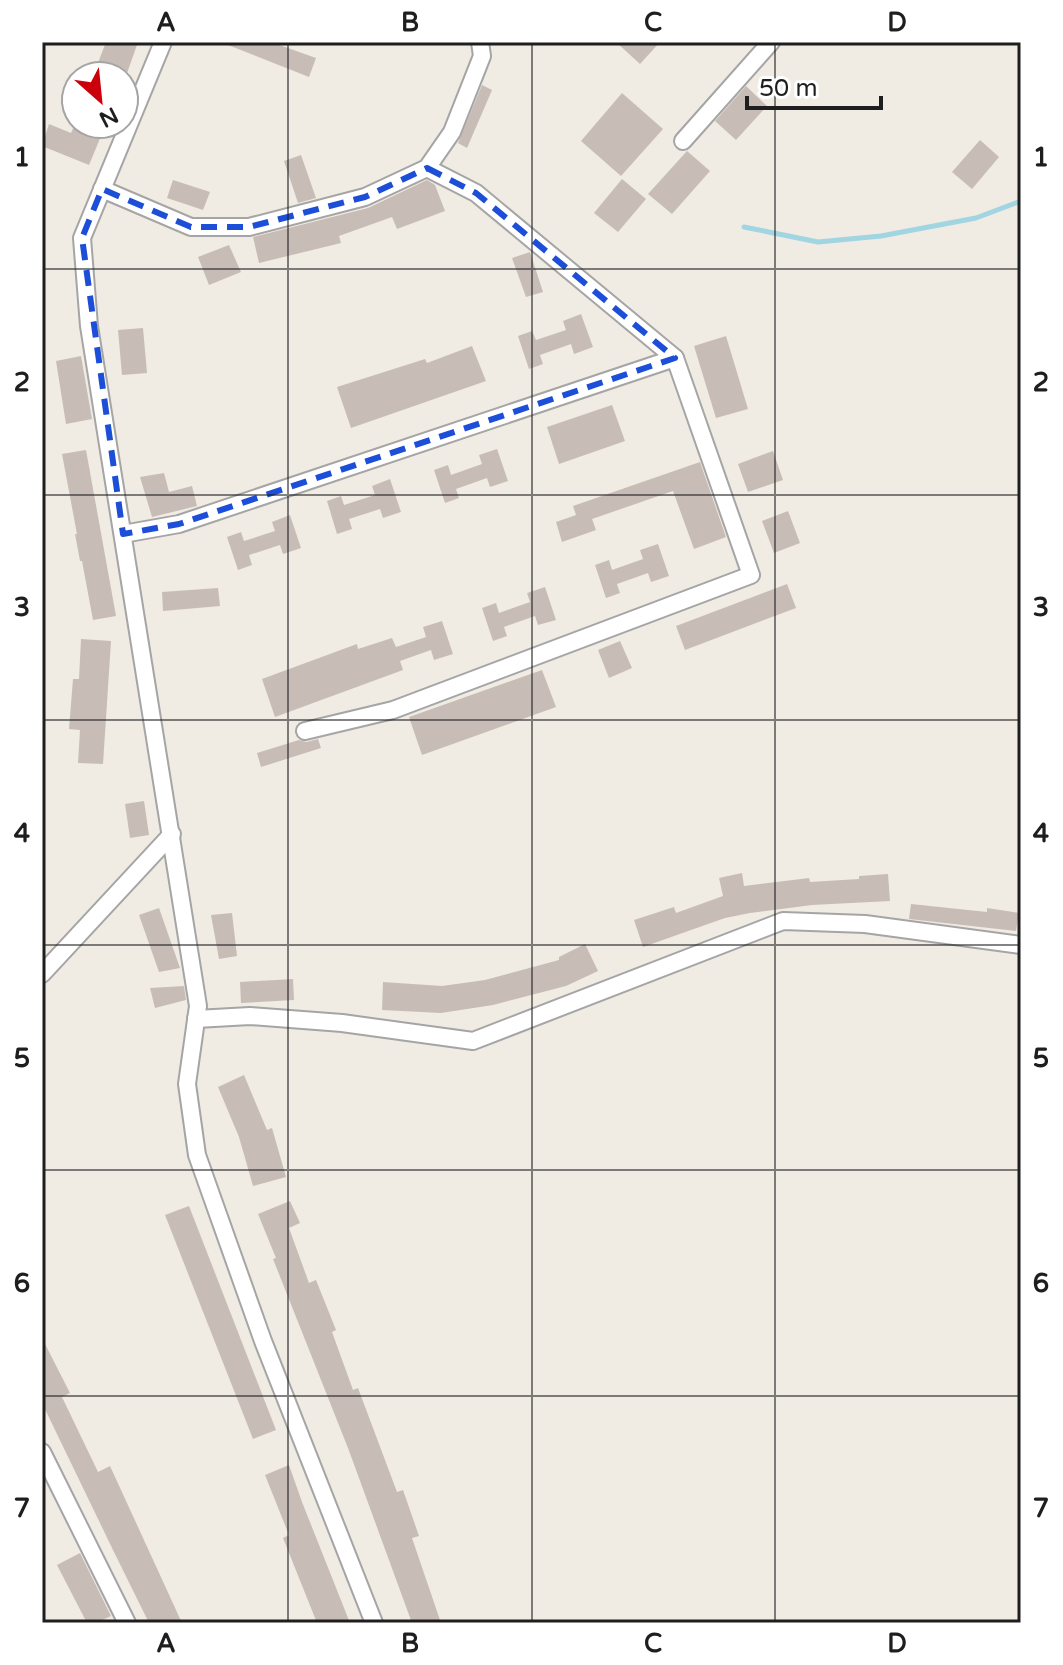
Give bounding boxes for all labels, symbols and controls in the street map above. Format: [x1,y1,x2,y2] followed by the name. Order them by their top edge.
[156,7,176,38] text: A
[401,7,419,38] text: B
[644,7,662,38] text: C
[887,7,907,38] text: D
[60,60,140,140] north arrow
[747,60,881,110] scale bar
[759,74,817,103] text: 50 m
[95,101,122,133] text: N
[14,142,30,173] text: 1
[1033,142,1049,173] text: 1
[14,367,30,398] text: 2
[1033,367,1049,398] text: 2
[14,592,30,623] text: 3
[1033,592,1049,623] text: 3
[14,818,30,849] text: 4
[1033,818,1049,849] text: 4
[14,1043,30,1074] text: 5
[1033,1043,1049,1074] text: 5
[14,1268,30,1299] text: 6
[1033,1268,1049,1299] text: 6
[14,1493,30,1524] text: 7
[1033,1493,1049,1524] text: 7
[156,1628,176,1659] text: A
[401,1628,419,1659] text: B
[644,1628,662,1659] text: C
[887,1628,907,1659] text: D

